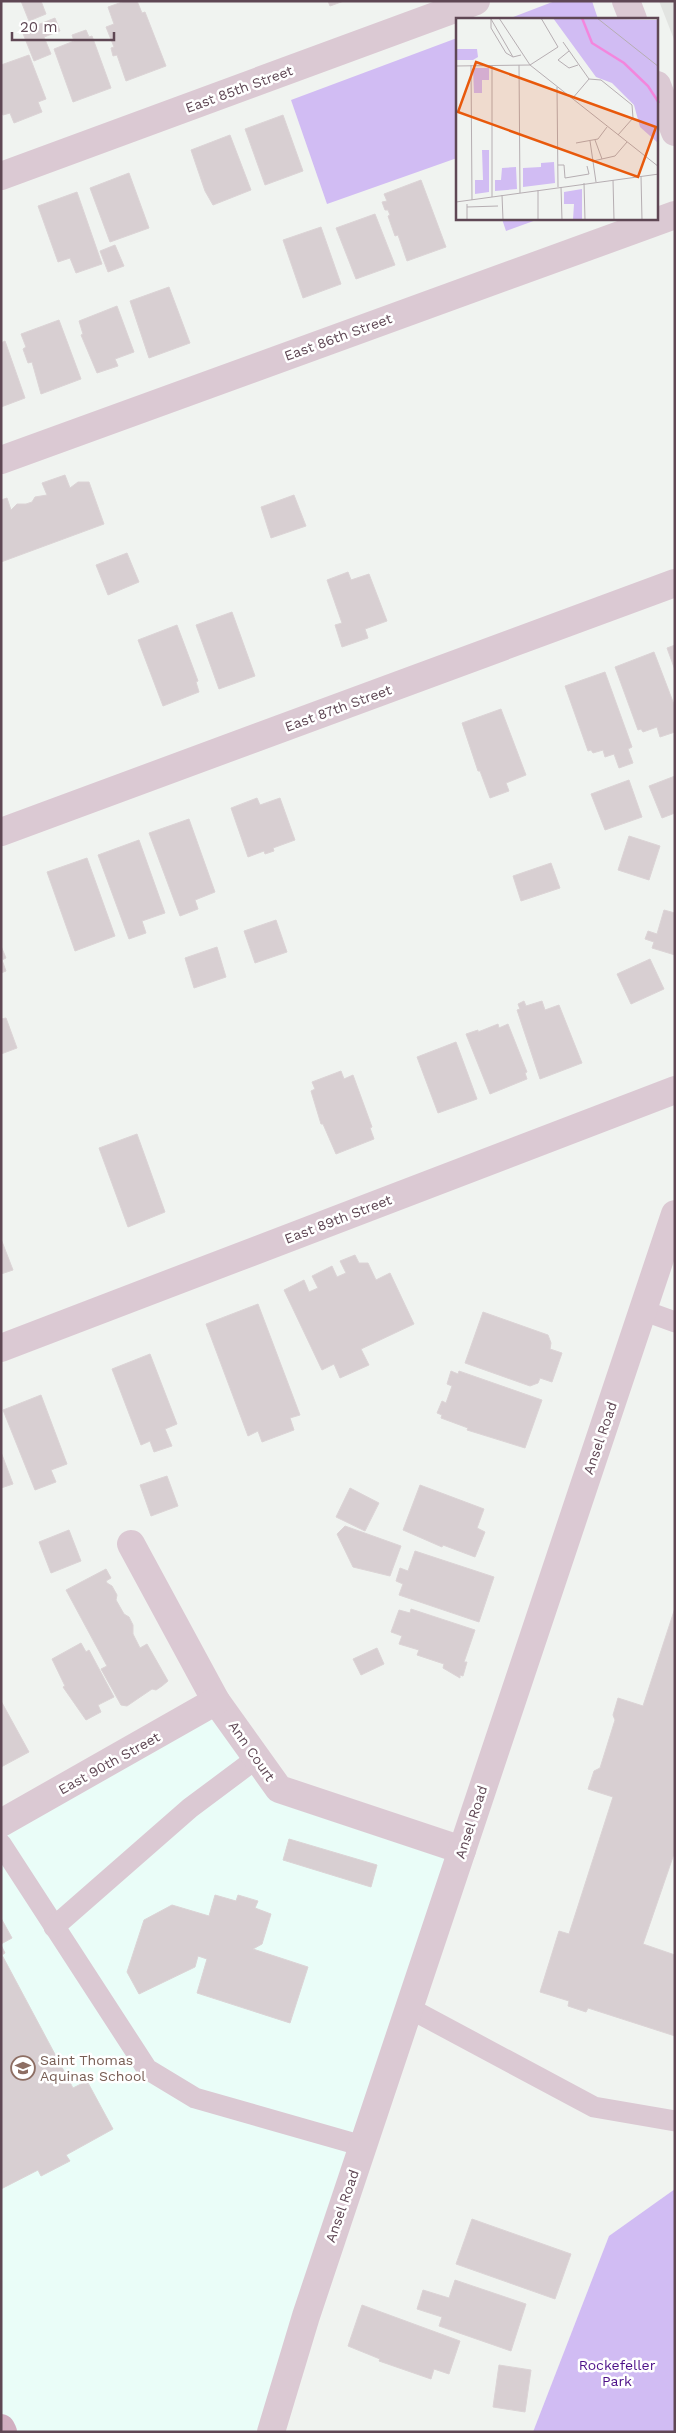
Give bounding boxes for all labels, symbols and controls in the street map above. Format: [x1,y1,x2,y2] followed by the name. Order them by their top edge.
[12,10,115,42] scale bar
[20,18,58,36] text: 20 m
[456,18,658,220] inset map
[183,62,295,116] street label: East 85th Street
[282,310,394,364] street label: East 86th Street
[283,681,394,735] street label: East 87th Street
[282,1191,394,1247] street label: East 89th Street
[580,1399,620,1477] street label: Ansel Road
[226,1718,278,1784] street label: Ann Court
[55,1728,163,1798] street label: East 90th Street
[452,1783,490,1861] street label: Ansel Road
[40,2052,146,2084] place label: Saint Thomas Aquinas School
[10,2055,36,2081] school or university icon: Saint Thomas Aquinas School
[322,2167,362,2245] street label: Ansel Road
[579,2357,656,2389] park label: Rockefeller Park

